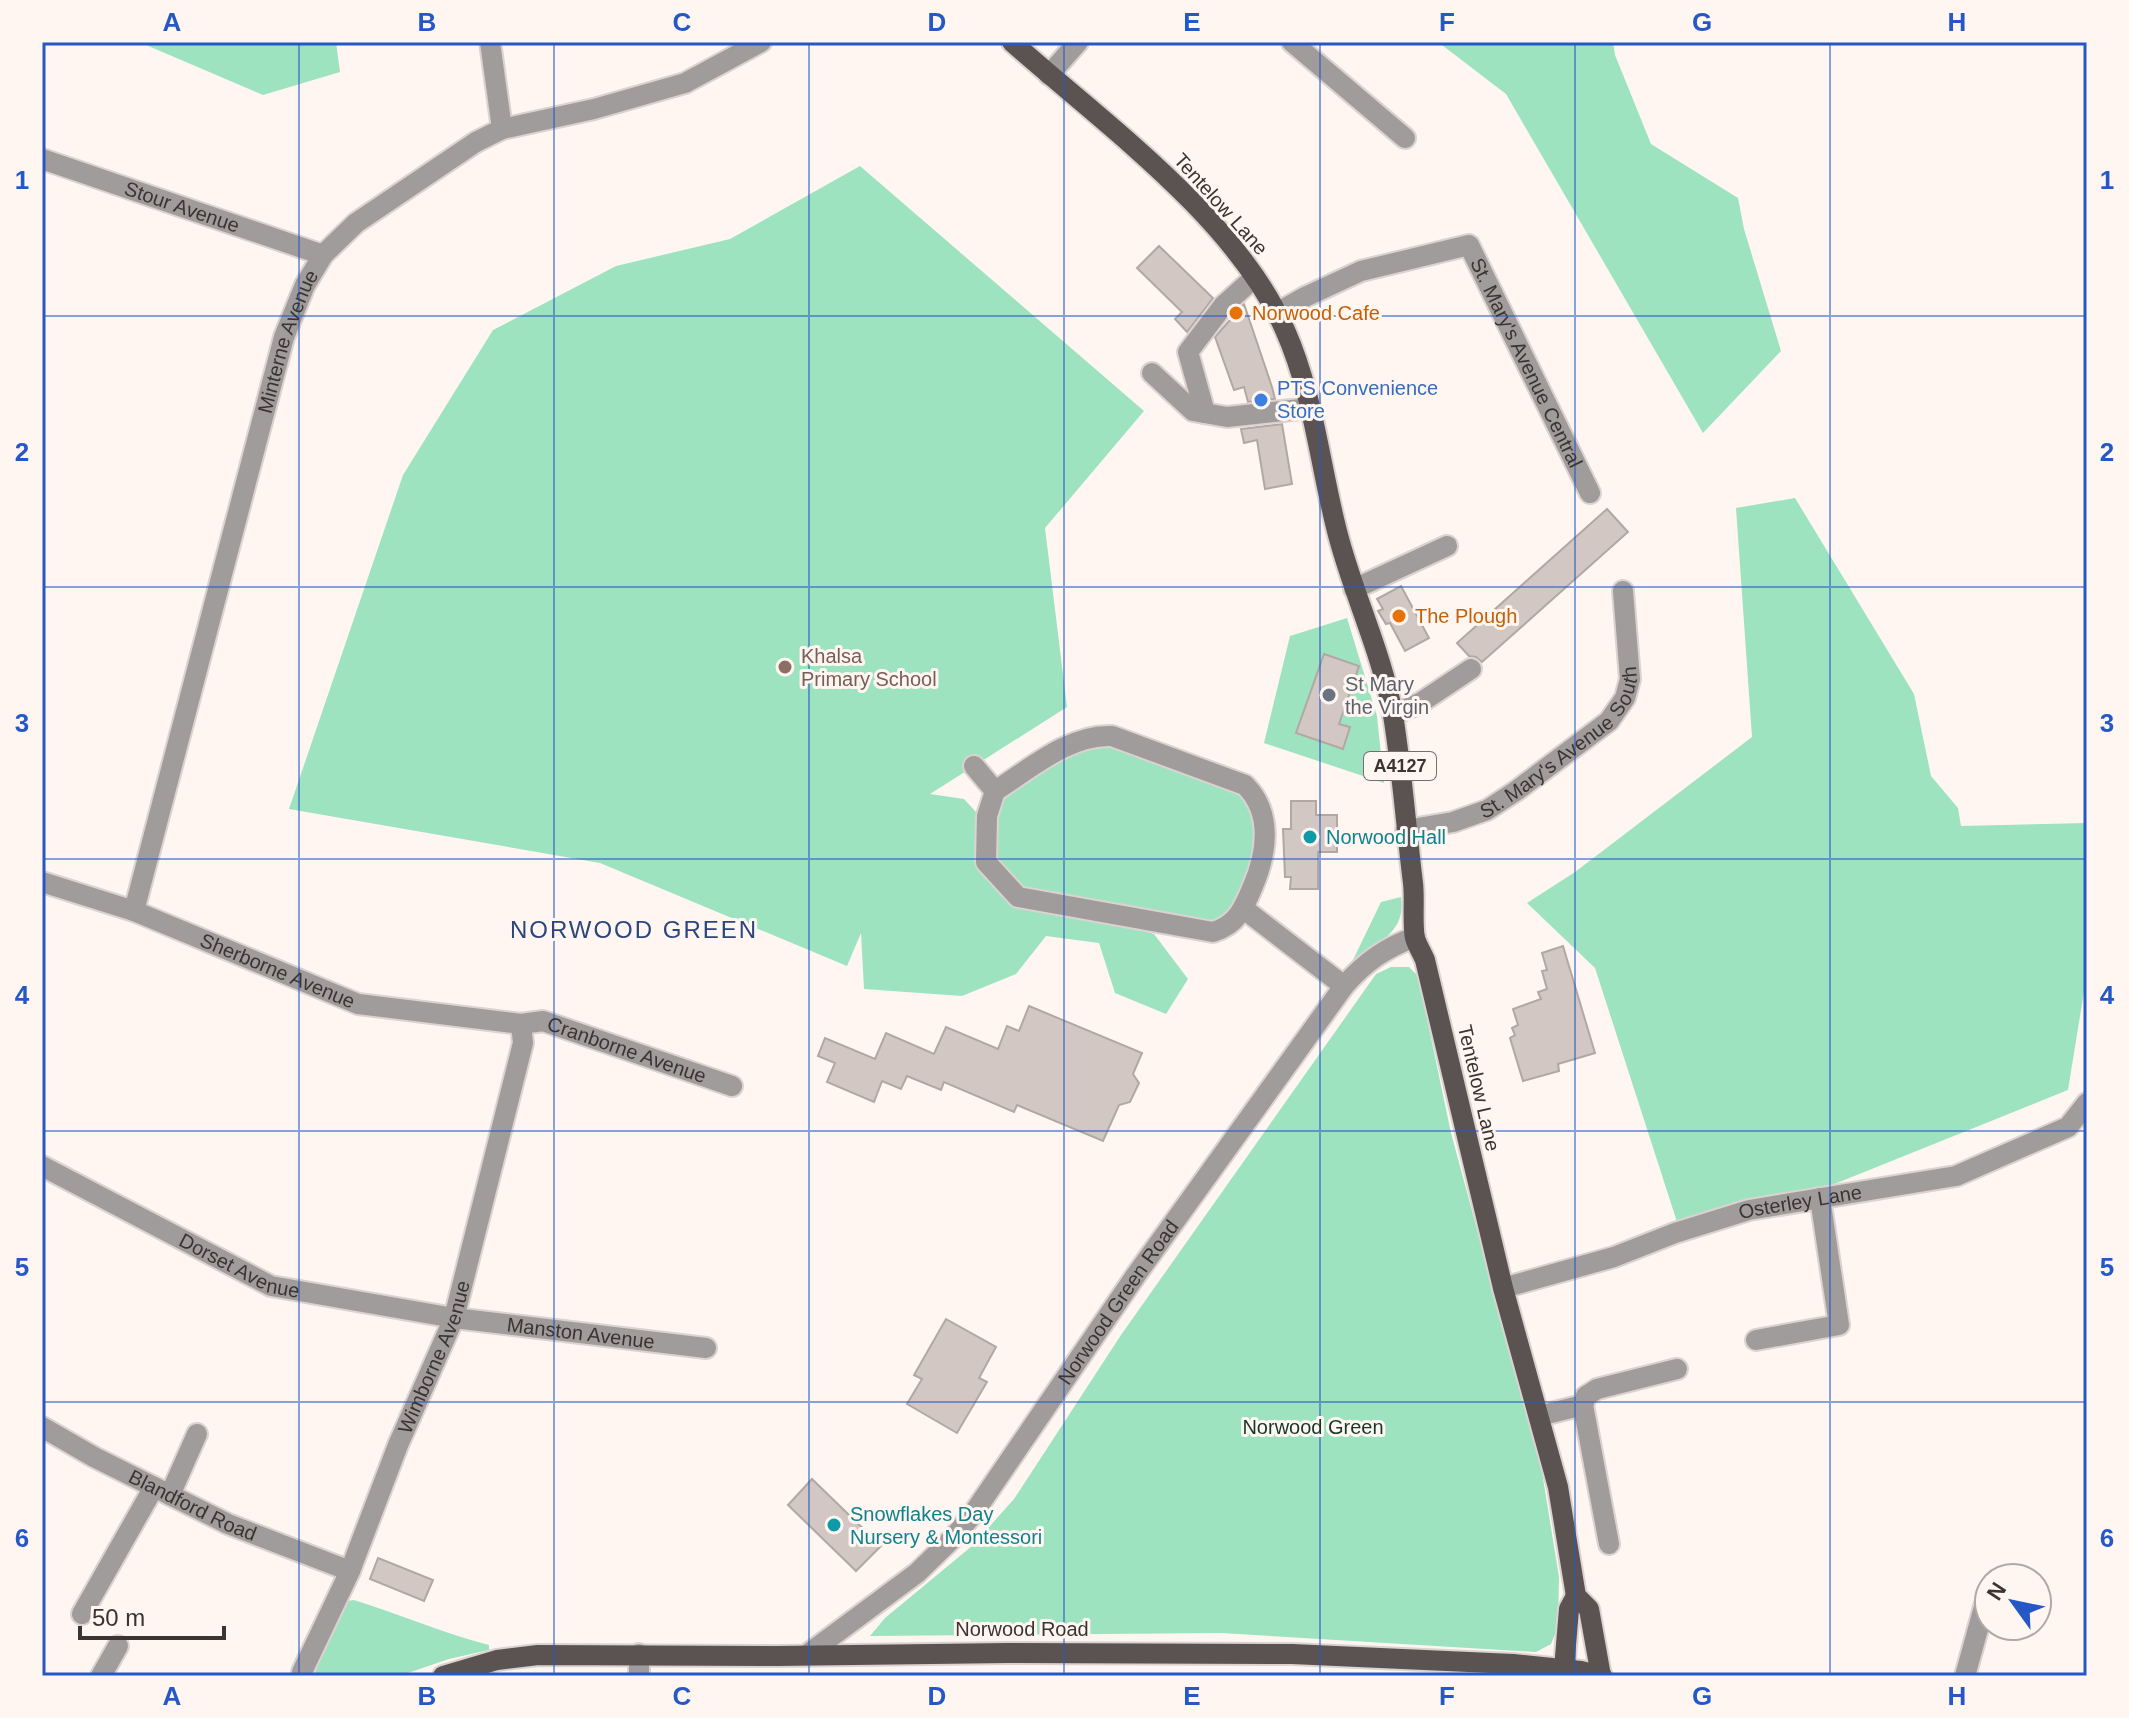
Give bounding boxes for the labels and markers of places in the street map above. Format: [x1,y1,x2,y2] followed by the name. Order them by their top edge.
[1252,302,1380,324] place label: Norwood Cafe
[1227,304,1245,322] marker: Norwood Cafe
[1277,377,1438,422] place label: PTS Convenience Store
[1252,391,1270,409] marker: PTS Convenience Store
[1415,605,1517,627] place label: The Plough
[1390,607,1408,625] marker: The Plough
[801,645,937,690] place label: Khalsa Primary School
[776,658,794,676] marker: Khalsa Primary School
[1345,673,1429,718] place label: St Mary the Virgin
[1320,686,1338,704] marker: St Mary the Virgin
[1326,826,1446,848] place label: Norwood Hall
[1301,828,1319,846] marker: Norwood Hall
[850,1503,1042,1548] place label: Snowflakes Day Nursery & Montessori
[825,1516,843,1534] marker: Snowflakes Day Nursery & Montessori

